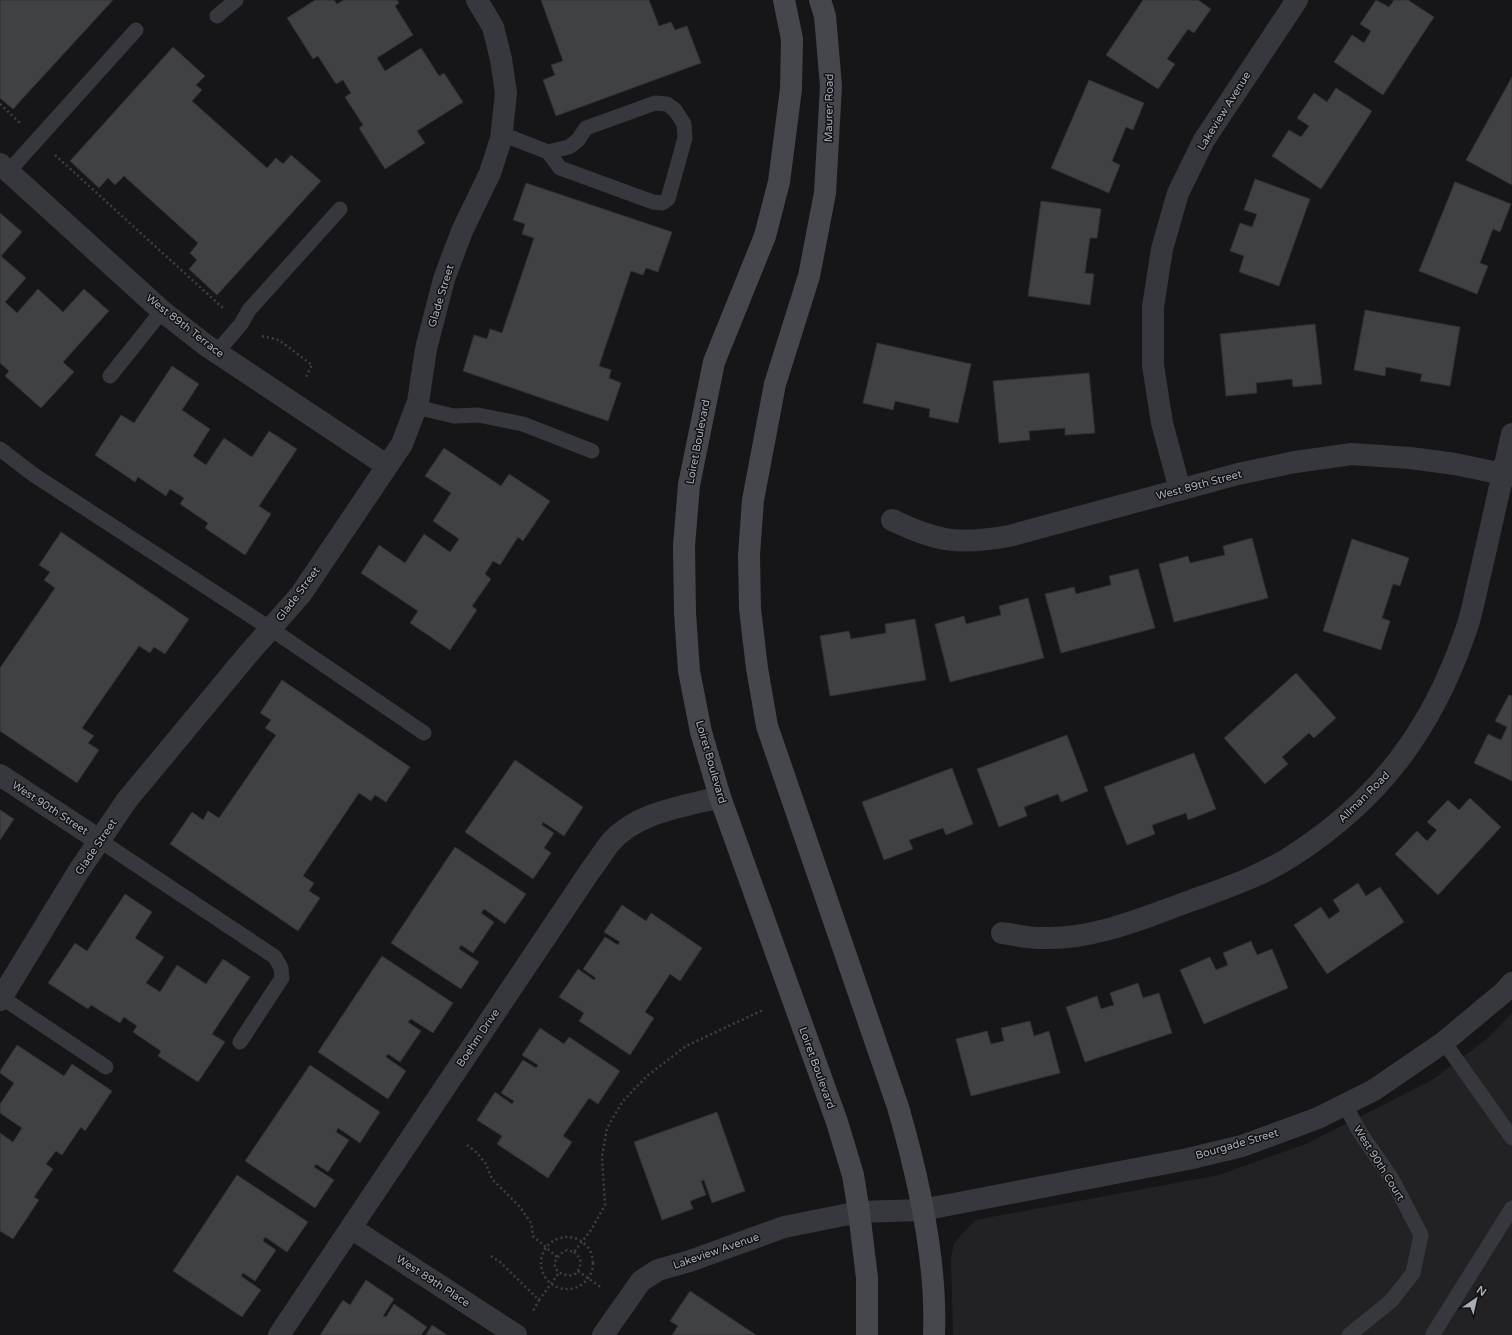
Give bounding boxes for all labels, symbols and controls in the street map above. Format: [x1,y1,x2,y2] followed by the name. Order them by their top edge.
[1195,69,1253,153] street label: Lakeview Avenue
[822,74,836,142] street label: Maurer Road
[425,263,457,329] street label: Glade Street
[143,291,227,361] street label: West 89th Terrace
[683,399,713,485] street label: Loiret Boulevard
[1155,467,1243,503] street label: West 89th Street
[273,564,323,624] street label: Glade Street
[693,719,729,805] street label: Loiret Boulevard
[1336,769,1392,825] street label: Allman Road
[9,779,91,837] street label: West 90th Street
[73,817,119,877] street label: Glade Street
[454,1006,502,1070] street label: Boehm Drive
[796,1025,838,1111] street label: Loiret Boulevard
[1351,1123,1407,1203] street label: West 90th Court
[1194,1126,1280,1162] street label: Bourgade Street
[671,1230,761,1272] street label: Lakeview Avenue
[394,1252,472,1310] street label: West 89th Place
[1456,1279,1496,1319] north arrow
[1474,1283,1489,1299] text: N

